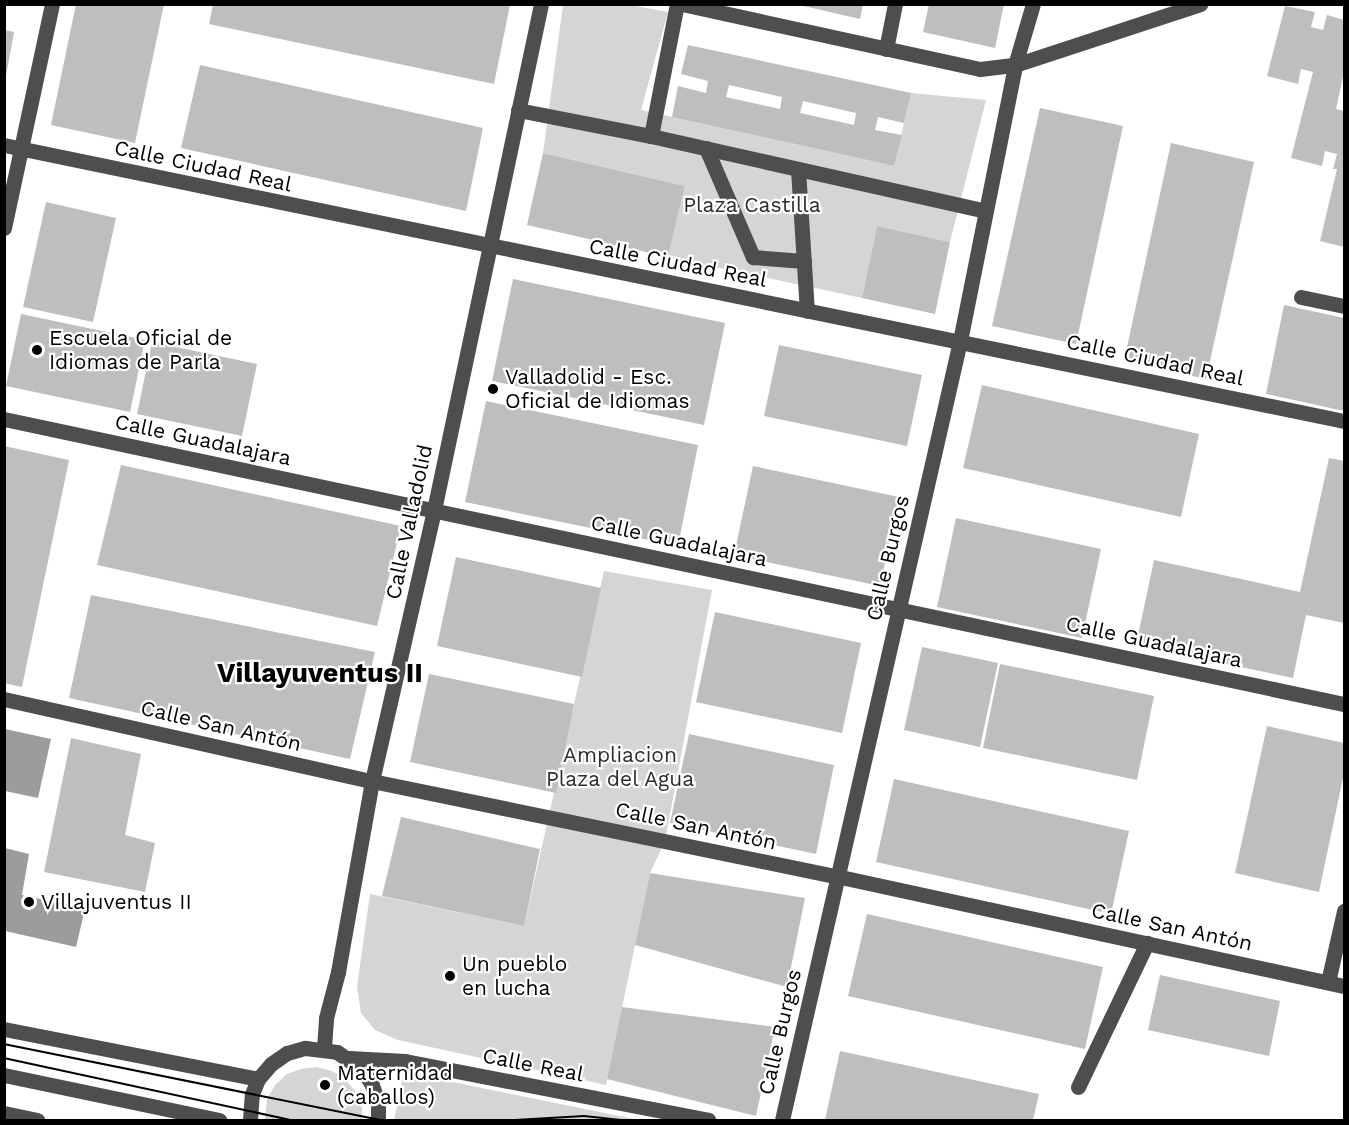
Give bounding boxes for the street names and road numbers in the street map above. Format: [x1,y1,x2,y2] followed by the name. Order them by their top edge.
[112,135,294,197] street label: Calle Ciudad Real
[587,233,769,293] street label: Calle Ciudad Real
[1064,329,1246,391] street label: Calle Ciudad Real
[113,409,293,471] street label: Calle Guadalajara
[380,442,438,602] street label: Calle Valladolid
[861,493,915,623] street label: Calle Burgos
[589,510,769,572] street label: Calle Guadalajara
[1064,611,1244,673] street label: Calle Guadalajara
[138,695,304,757] street label: Calle San Antón
[613,797,779,855] street label: Calle San Antón
[1089,898,1255,956] street label: Calle San Antón
[753,967,807,1097] street label: Calle Burgos
[480,1043,586,1087] street label: Calle Real

